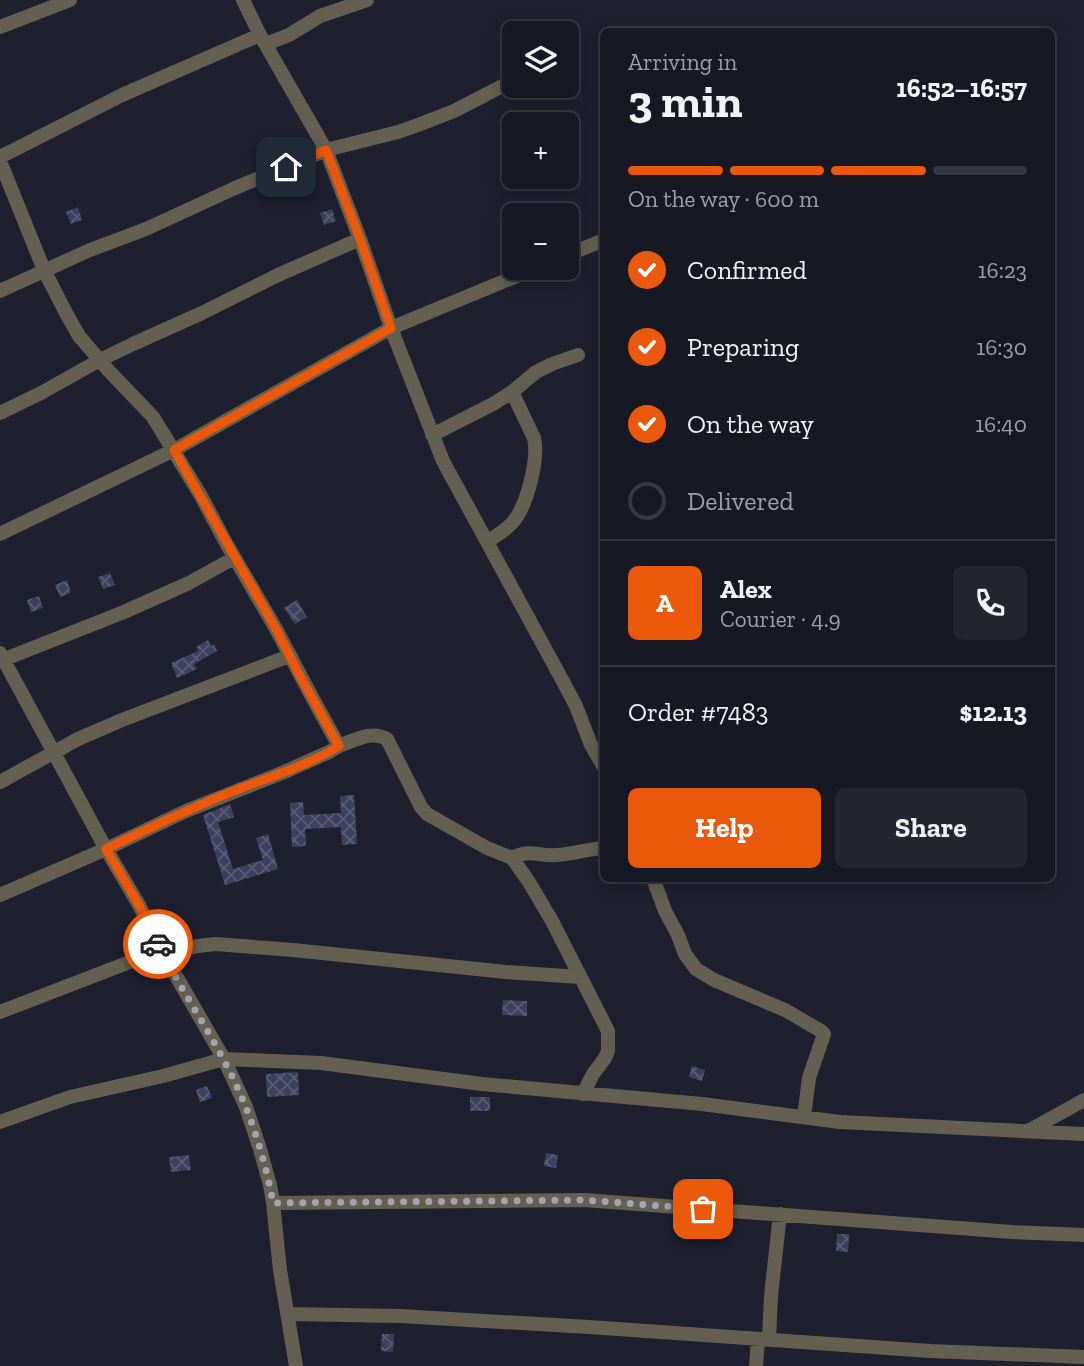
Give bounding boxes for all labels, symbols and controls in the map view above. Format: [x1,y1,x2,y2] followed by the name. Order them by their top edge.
[502,21,579,280] map controls
[502,21,579,98] button: layers
[628,48,737,76] text: Arriving in
[896,72,1027,104] text: 16:52–16:57
[628,74,742,129] text: 3 min
[502,112,579,189] button: +
[256,137,316,197] pin
[267,148,305,186] icon: home
[628,185,819,213] text: On the way · 600 m
[502,203,579,280] button: −
[628,251,666,289] icon: check
[687,254,807,286] text: Confirmed
[978,256,1027,284] text: 16:23
[628,328,666,366] icon: check
[687,331,799,363] text: Preparing
[976,333,1027,361] text: 16:30
[628,405,666,443] icon: check
[687,408,814,440] text: On the way
[975,410,1027,438] text: 16:40
[687,485,794,517] text: Delivered
[953,566,1027,640] button: phone
[720,573,772,605] text: Alex
[656,587,674,619] text: A
[720,605,841,633] text: Courier · 4.9
[628,696,768,728] text: Order #7483
[959,696,1027,728] text: $12.13
[628,788,821,868] button: Help
[835,788,1027,868] button: Share
[123,909,193,979] courier
[139,925,177,963] icon: car
[673,1179,733,1239] pin
[684,1190,722,1228] icon: bag

